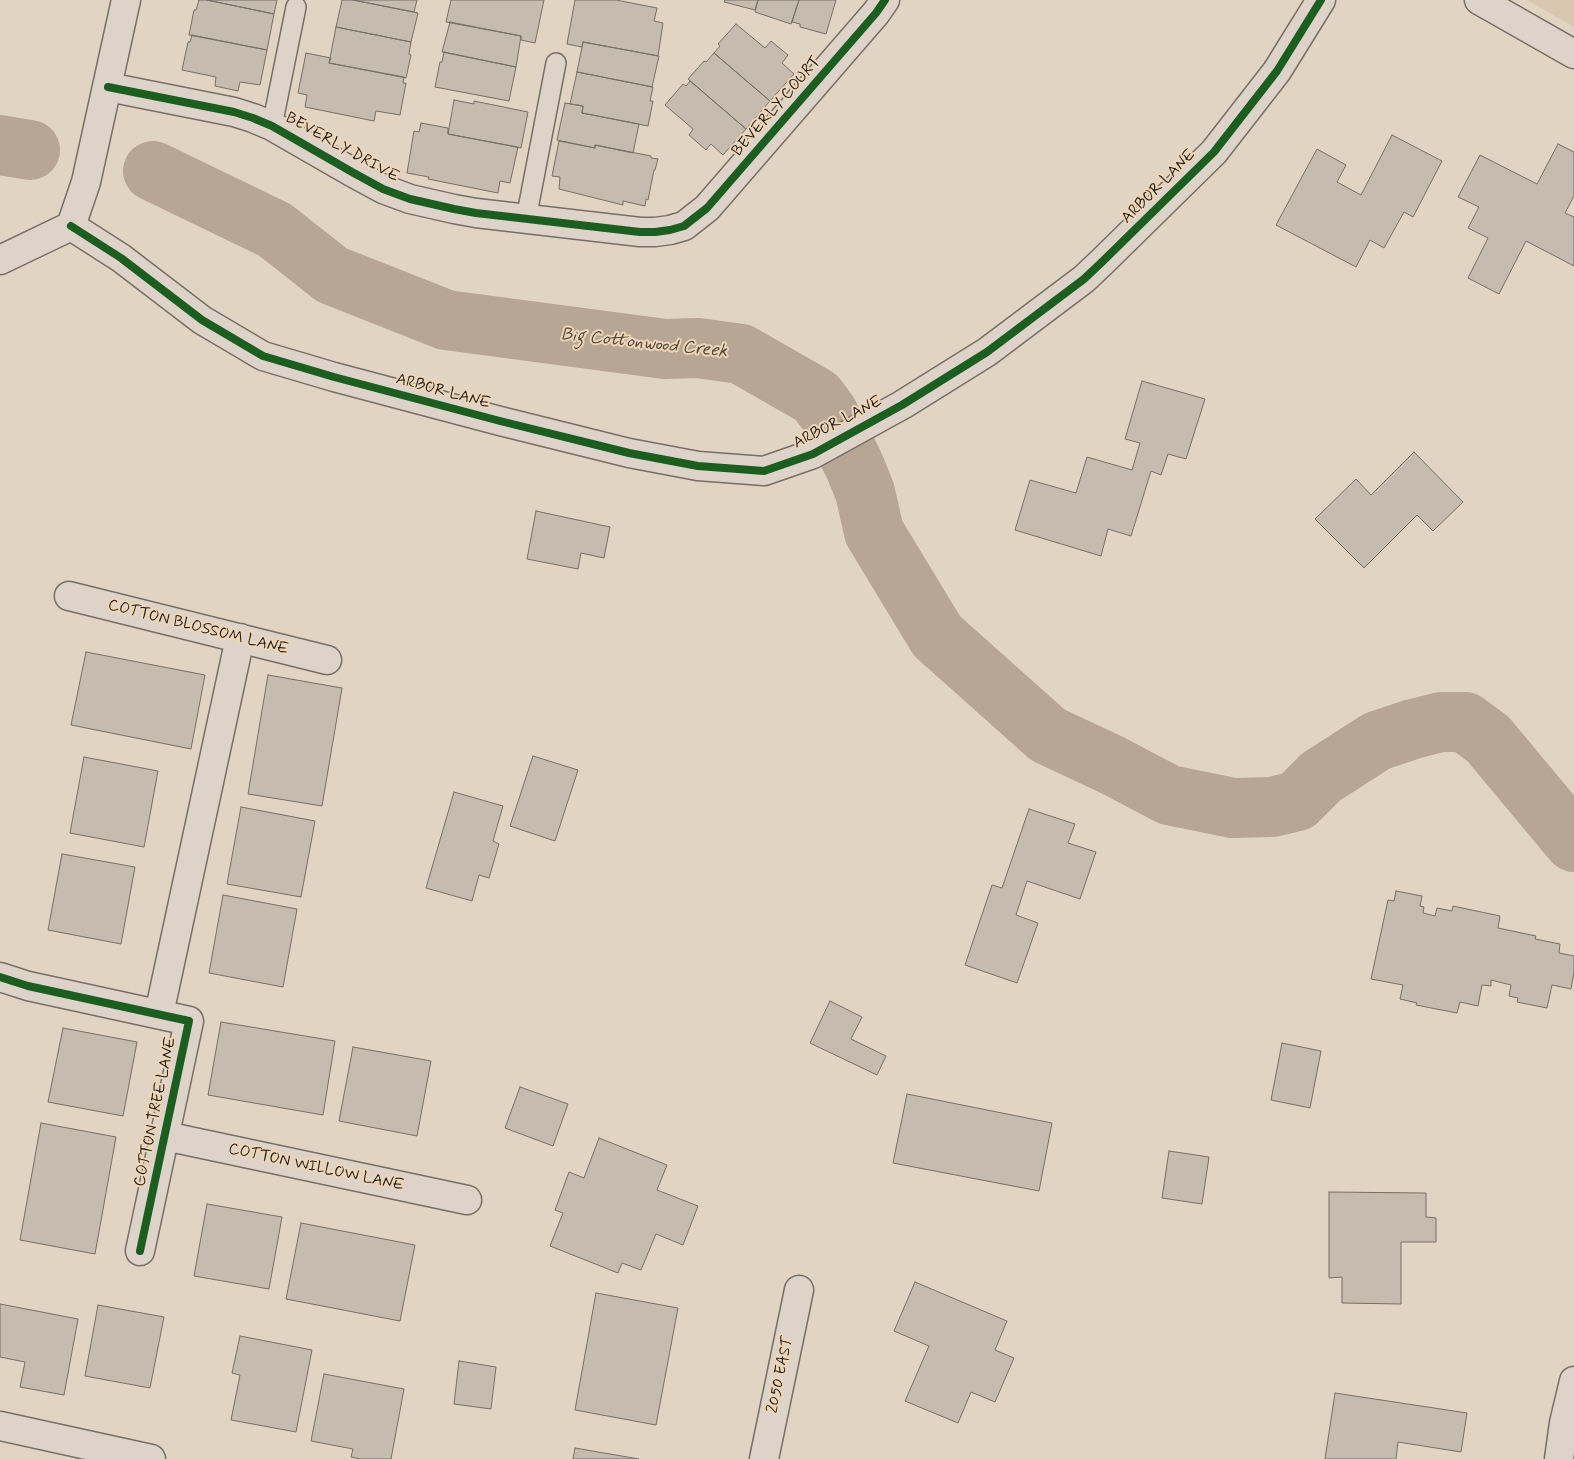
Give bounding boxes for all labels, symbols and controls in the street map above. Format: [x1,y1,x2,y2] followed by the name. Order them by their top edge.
[728,53,826,161] street label: BEVERLY COURT
[282,109,402,187] street label: BEVERLY DRIVE
[1118,146,1200,228] street label: ARBOR LANE
[560,325,728,363] water label: Big Cottonwood Creek
[394,370,492,414] street label: ARBOR LANE
[790,392,886,454] street label: ARBOR LANE
[106,596,290,660] street label: COTTON BLOSSOM LANE
[131,1035,181,1189] street label: COTTON TREE LANE
[226,1140,406,1196] street label: COTTON WILLOW LANE
[764,1335,798,1415] street label: 2050 EAST

